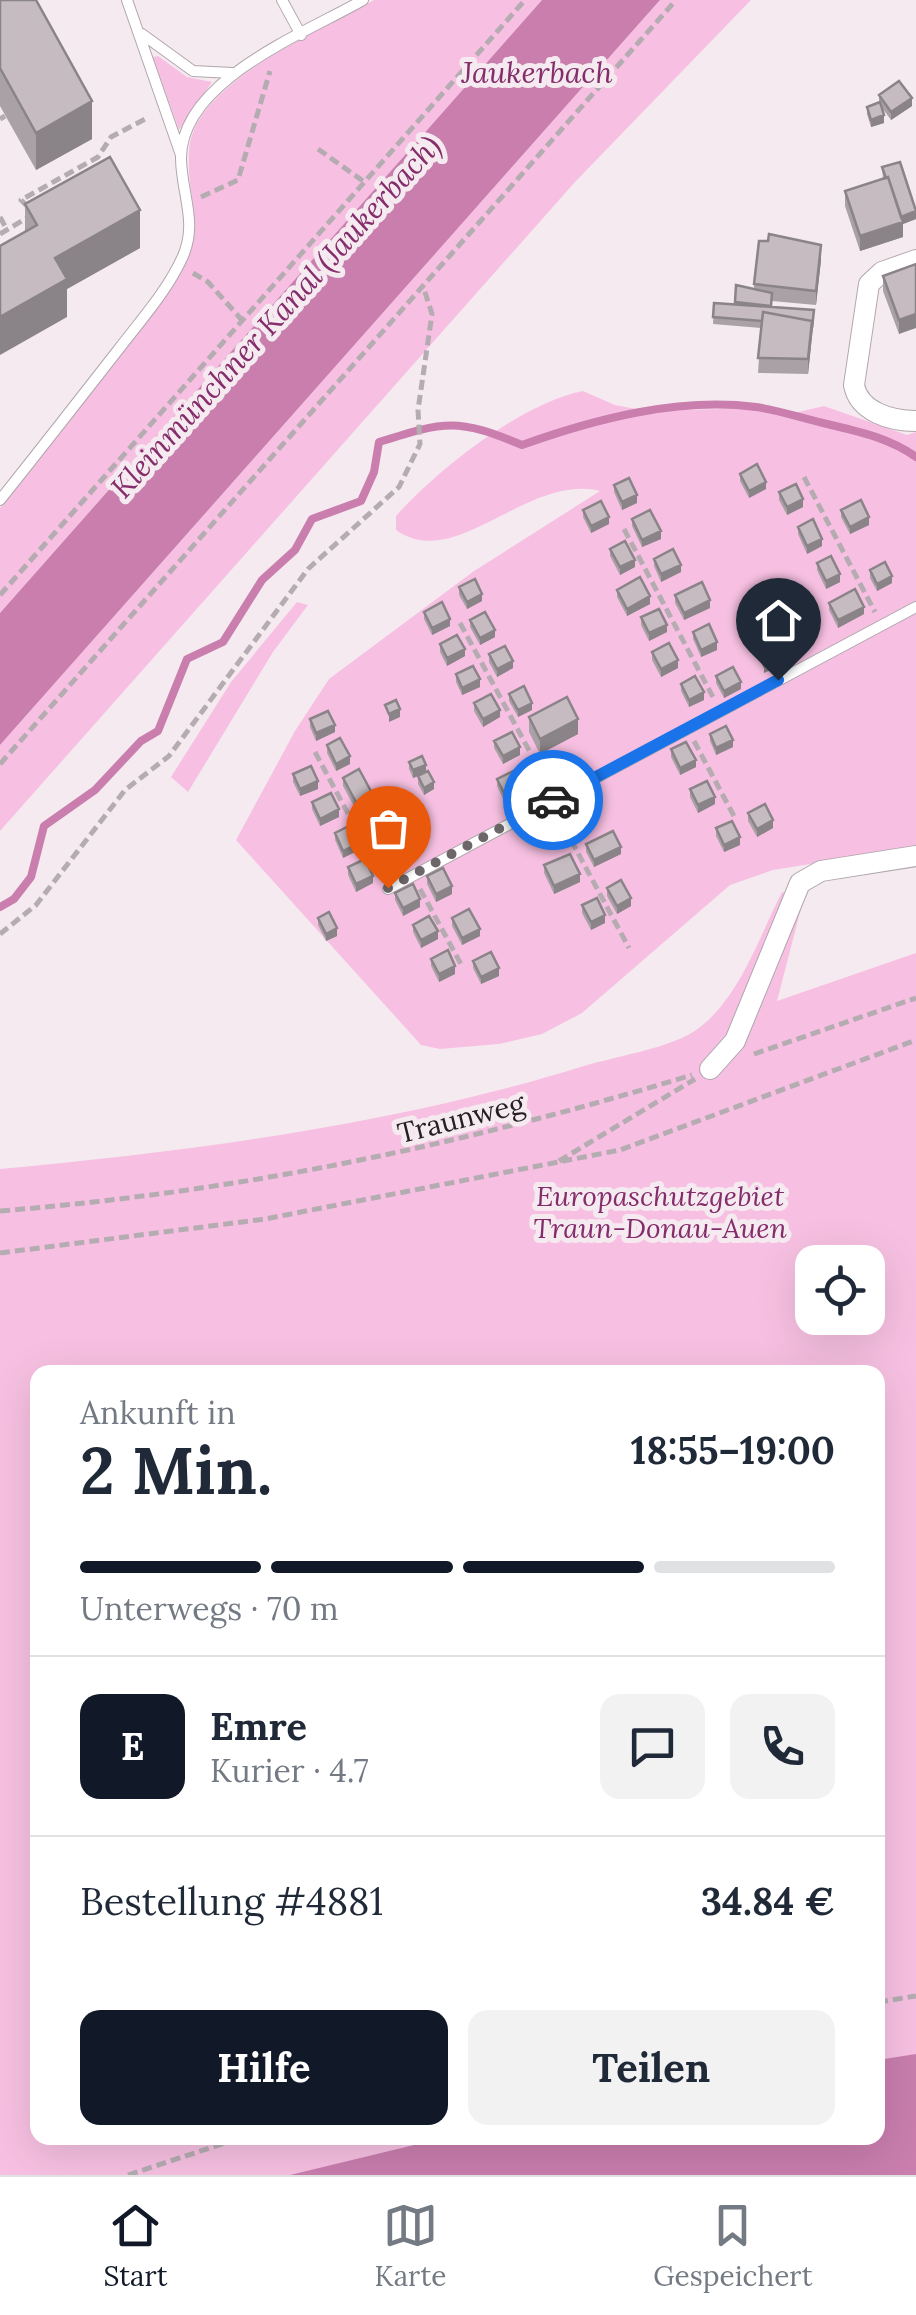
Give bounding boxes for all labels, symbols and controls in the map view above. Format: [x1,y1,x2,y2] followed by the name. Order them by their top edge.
[460,53,613,91] water label: Jaukerbach
[102,127,448,506] water label: Kleinmünchner Kanal (Jaukerbach)
[736,578,821,681] pin
[751,593,806,648] icon: home
[503,750,603,850] courier
[526,773,581,828] icon: car
[346,786,431,889] pin
[361,801,416,856] icon: bag
[394,1085,529,1151] street label: Traunweg
[533,1178,787,1246] park label: Europaschutzgebiet Traun-Donau-Auen
[795,1245,885,1335] map controls
[795,1245,885,1335] button: locate
[80,1392,236,1433] text: Ankunft in
[631,1426,835,1474] text: 18:55–19:00
[80,1429,272,1512] text: 2 Min.
[80,1588,339,1629] text: Unterwegs · 70 m
[600,1694,705,1799] button: chat
[730,1694,835,1799] button: phone
[210,1702,307,1750] text: Emre
[121,1722,144,1770] text: E
[210,1750,368,1791] text: Kurier · 4.7
[80,1877,383,1925] text: Bestellung #4881
[701,1877,835,1925] text: 34.84 €
[80,2010,448,2125] button: Hilfe
[468,2010,835,2125] button: Teilen
[103,2198,168,2294] tab: Start
[375,2198,446,2294] tab: Karte
[653,2198,813,2294] tab: Gespeichert

